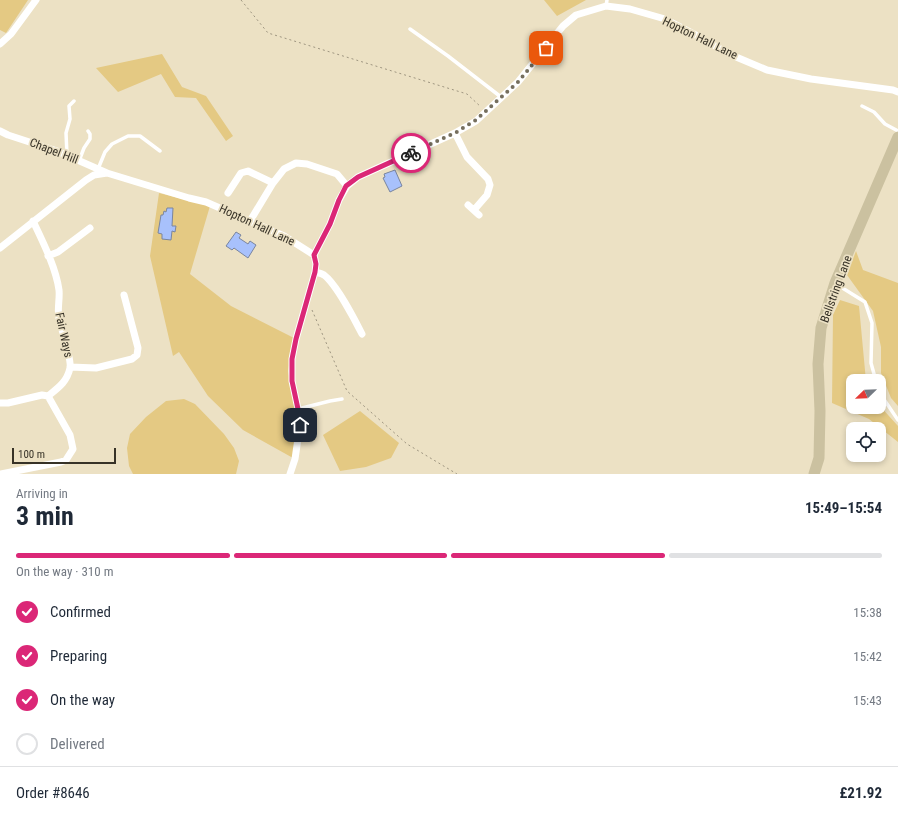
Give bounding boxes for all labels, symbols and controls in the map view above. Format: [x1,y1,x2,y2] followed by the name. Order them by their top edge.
[660,14,740,62] street label: Hopton Hall Lane
[529,31,563,65] pin
[535,37,557,59] icon: bag
[391,133,431,173] courier
[28,135,80,167] street label: Chapel Hill
[400,142,422,164] icon: bike
[217,201,297,249] street label: Hopton Hall Lane
[817,253,855,325] street label: Bellstring Lane
[52,311,76,359] street label: Fair Ways
[846,374,886,414] north arrow
[846,374,886,462] map controls
[283,408,317,442] pin
[289,414,311,436] icon: home
[846,422,886,462] button: locate
[12,446,116,465] scale bar
[18,448,45,461] text: 100 m
[16,486,68,501] text: Arriving in
[805,499,882,517] text: 15:49–15:54
[16,501,74,531] text: 3 min
[16,564,113,579] text: On the way · 310 m
[16,601,38,623] icon: check
[50,603,111,621] text: Confirmed
[853,605,882,620] text: 15:38
[16,645,38,667] icon: check
[50,647,107,665] text: Preparing
[853,649,882,664] text: 15:42
[16,689,38,711] icon: check
[50,691,115,709] text: On the way
[853,693,882,708] text: 15:43
[50,735,105,753] text: Delivered
[16,784,90,802] text: Order #8646
[839,784,882,802] text: £21.92

